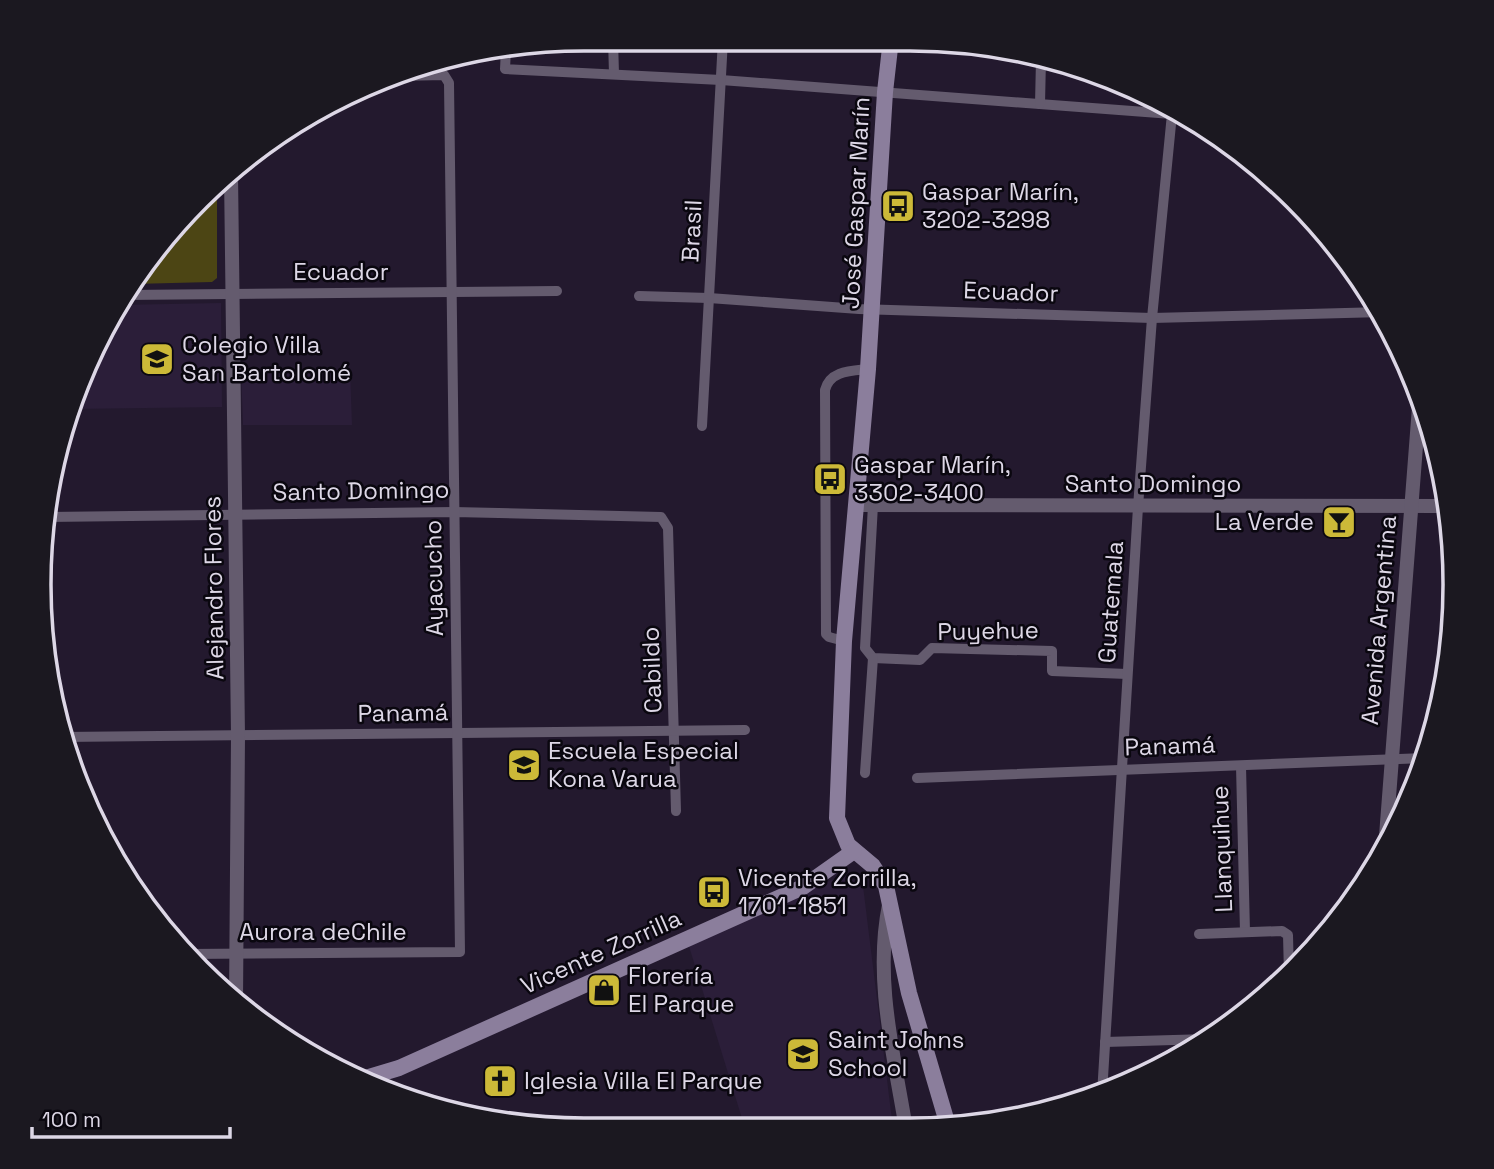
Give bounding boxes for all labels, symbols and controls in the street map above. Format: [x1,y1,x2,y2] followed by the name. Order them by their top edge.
[834,96,877,310] street label: José Gaspar Marín
[922,176,1079,235] place label: Gaspar Marín, 3202-3298
[879,187,917,225] bus stop icon: Gaspar Marín, 3202-3298
[674,199,709,263] street label: Brasil
[293,256,389,287] street label: Ecuador
[963,274,1059,309] street label: Ecuador
[182,329,351,388] place label: Colegio Villa San Bartolomé
[138,340,176,378] school or university icon: Colegio Villa San Bartolomé
[854,449,1011,508] place label: Gaspar Marín, 3302-3400
[811,460,849,498] bus stop icon: Gaspar Marín, 3302-3400
[1065,468,1241,499] street label: Santo Domingo
[272,473,450,508] street label: Santo Domingo
[196,496,231,680] street label: Alejandro Flores
[1320,503,1358,541] bar icon: La Verde
[1215,506,1314,537] place label: La Verde
[1354,514,1403,726] street label: Avenida Argentina
[417,520,450,636] street label: Ayacucho
[1091,540,1130,664] street label: Guatemala
[937,614,1039,647] street label: Puyehue
[634,626,669,714] street label: Cabildo
[357,696,449,729] street label: Panamá
[1124,728,1216,763] street label: Panamá
[548,735,739,794] place label: Escuela Especial Kona Varua
[505,746,543,784] school or university icon: Escuela Especial Kona Varua
[1204,785,1239,913] street label: Llanquihue
[738,862,917,921] place label: Vicente Zorrilla, 1701-1851
[695,873,733,911] bus stop icon: Vicente Zorrilla, 1701-1851
[516,902,686,1001] street label: Vicente Zorrilla
[239,916,407,947] street label: Aurora deChile
[628,960,734,1019] place label: Florería El Parque
[585,971,623,1009] shop icon: Florería El Parque
[828,1024,965,1083] place label: Saint Johns School
[784,1035,822,1073] school or university icon: Saint Johns School
[481,1062,519,1100] church icon: Iglesia Villa El Parque
[524,1065,762,1096] place label: Iglesia Villa El Parque
[32,1096,229,1140] scale bar
[42,1106,101,1133] text: 100 m

